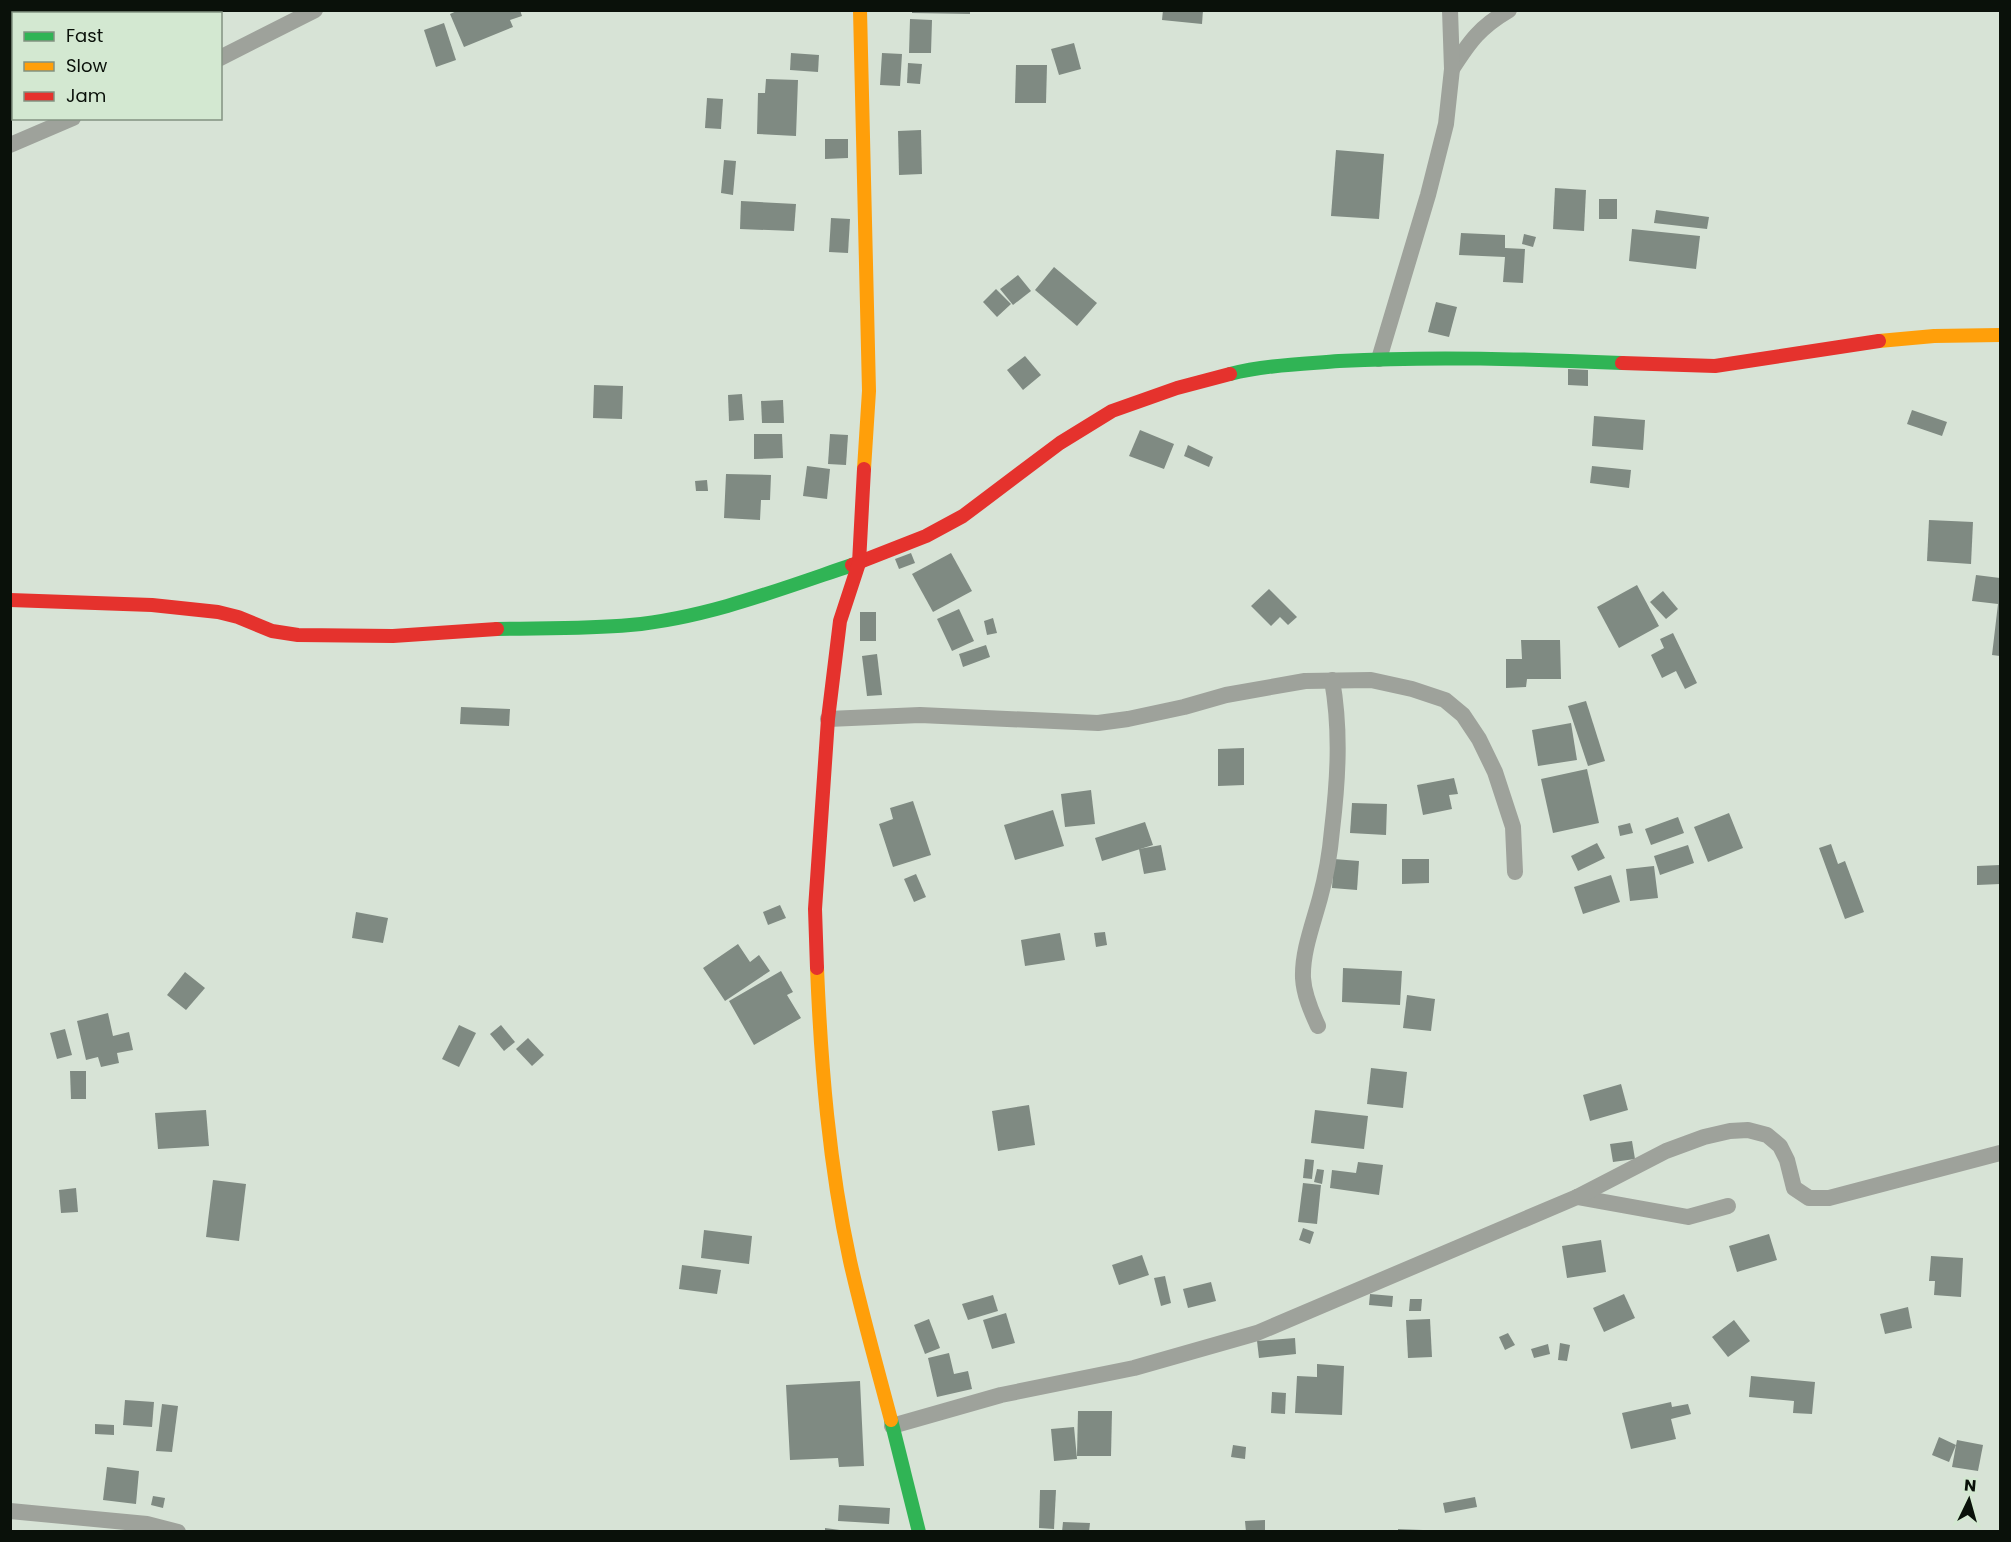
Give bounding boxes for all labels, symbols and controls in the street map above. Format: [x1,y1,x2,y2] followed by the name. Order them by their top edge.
[12,12,222,120] legend
[66,23,103,48] text: Fast
[66,53,108,78] text: Slow
[66,83,106,108] text: Jam
[1939,1470,1999,1530] north arrow
[1963,1474,1977,1498] text: N

